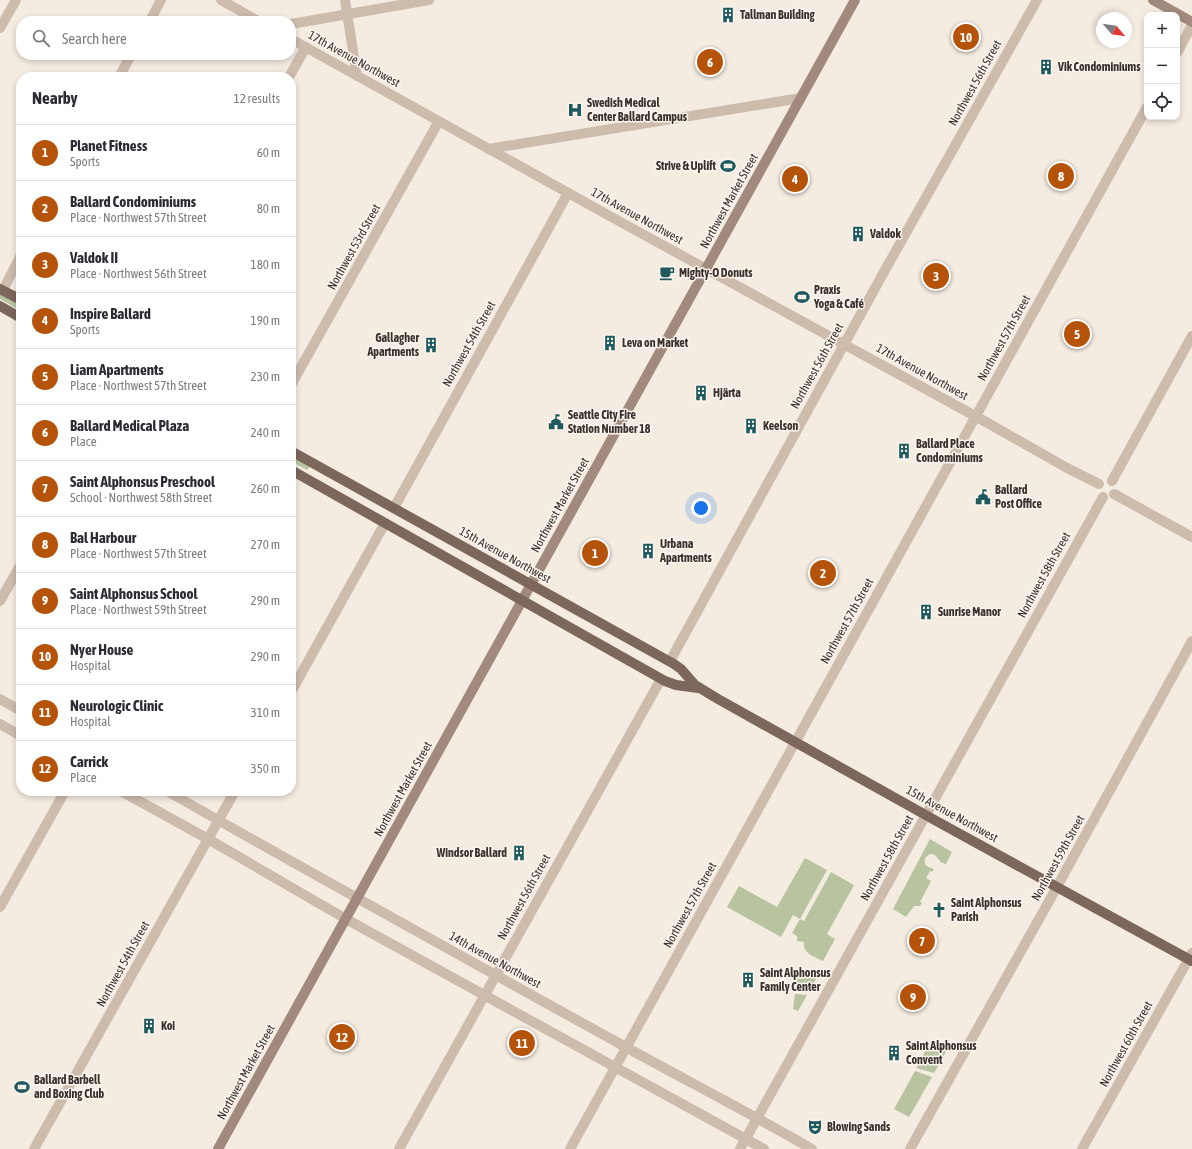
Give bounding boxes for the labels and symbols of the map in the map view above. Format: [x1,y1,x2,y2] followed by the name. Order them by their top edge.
[719,6,737,24] building icon: Tallman Building
[740,8,816,22] place label: Tallman Building
[1096,12,1132,48] north arrow
[953,22,979,52] pin: 10
[306,28,403,90] street label: 17th Avenue Northwest
[946,37,1005,128] street label: Northwest 56th Street
[697,47,723,77] pin: 6
[1037,58,1055,76] building icon: Vik Condominiums
[1057,60,1141,74] place label: Vik Condominiums
[587,96,688,124] place label: Swedish Medical Center Ballard Campus
[566,101,584,119] hospital icon: Swedish Medical Center Ballard Campus
[697,151,761,251] street label: Northwest Market Street
[719,157,737,175] sports icon: Strive & Uplift
[656,159,717,173] place label: Strive & Uplift
[1048,161,1074,191] pin: 8
[782,164,808,194] pin: 4
[589,185,686,247] street label: 17th Avenue Northwest
[325,201,384,292] street label: Northwest 53rd Street
[849,225,867,243] building icon: Valdok
[869,227,901,241] place label: Valdok
[923,261,949,291] pin: 3
[658,264,676,282] cafe icon: Mighty-O Donuts
[679,266,753,280] place label: Mighty-O Donuts
[813,283,865,311] place label: Praxis Yoga & Café
[793,288,811,306] sports icon: Praxis Yoga & Café
[975,292,1034,383] street label: Northwest 57th Street
[440,298,499,389] street label: Northwest 54th Street
[1064,319,1090,349] pin: 5
[788,320,847,411] street label: Northwest 56th Street
[366,331,420,359] place label: Gallagher Apartments
[601,334,619,352] building icon: Leva on Market
[422,336,440,354] building icon: Gallagher Apartments
[622,336,689,350] place label: Leva on Market
[874,341,971,403] street label: 17th Avenue Northwest
[692,384,710,402] building icon: Hjärta
[713,386,741,400] place label: Hjärta
[568,408,651,436] place label: Seattle City Fire Station Number 18
[547,413,565,431] public building icon: Seattle City Fire Station Number 18
[742,417,760,435] building icon: Keelson
[763,419,799,433] place label: Keelson
[916,437,984,465] place label: Ballard Place Condominiums
[895,442,913,460] building icon: Ballard Place Condominiums
[528,455,592,555] street label: Northwest Market Street
[995,483,1042,511] place label: Ballard Post Office
[974,488,992,506] public building icon: Ballard Post Office
[691,498,711,518] your location
[457,524,554,586] street label: 15th Avenue Northwest
[1015,529,1074,620] street label: Northwest 58th Street
[659,537,712,565] place label: Urbana Apartments
[582,538,608,568] pin: 1
[639,542,657,560] building icon: Urbana Apartments
[810,558,836,588] pin: 2
[818,575,877,666] street label: Northwest 57th Street
[917,603,935,621] building icon: Sunrise Manor
[938,605,1001,619] place label: Sunrise Manor
[371,739,435,839] street label: Northwest Market Street
[904,783,1001,845] street label: 15th Avenue Northwest
[858,812,917,903] street label: Northwest 58th Street
[1029,812,1088,903] street label: Northwest 59th Street
[510,844,528,862] building icon: Windsor Ballard
[436,846,507,860] place label: Windsor Ballard
[495,851,554,942] street label: Northwest 56th Street
[661,859,720,950] street label: Northwest 57th Street
[951,896,1022,924] place label: Saint Alphonsus Parish
[930,901,948,919] church icon: Saint Alphonsus Parish
[94,918,153,1009] street label: Northwest 54th Street
[909,926,935,956] pin: 7
[447,929,544,991] street label: 14th Avenue Northwest
[760,966,831,994] place label: Saint Alphonsus Family Center
[739,971,757,989] building icon: Saint Alphonsus Family Center
[900,982,926,1012] pin: 9
[1097,998,1156,1089] street label: Northwest 60th Street
[140,1017,158,1035] building icon: Koi
[161,1019,175,1033] place label: Koi
[214,1022,278,1122] street label: Northwest Market Street
[329,1022,355,1052] pin: 12
[509,1028,535,1058] pin: 11
[906,1039,977,1067] place label: Saint Alphonsus Convent
[885,1044,903,1062] building icon: Saint Alphonsus Convent
[34,1073,105,1101] place label: Ballard Barbell and Boxing Club
[13,1078,31,1096] sports icon: Ballard Barbell and Boxing Club
[806,1118,824,1136] theatre icon: Blowing Sands
[827,1120,891,1134] place label: Blowing Sands

